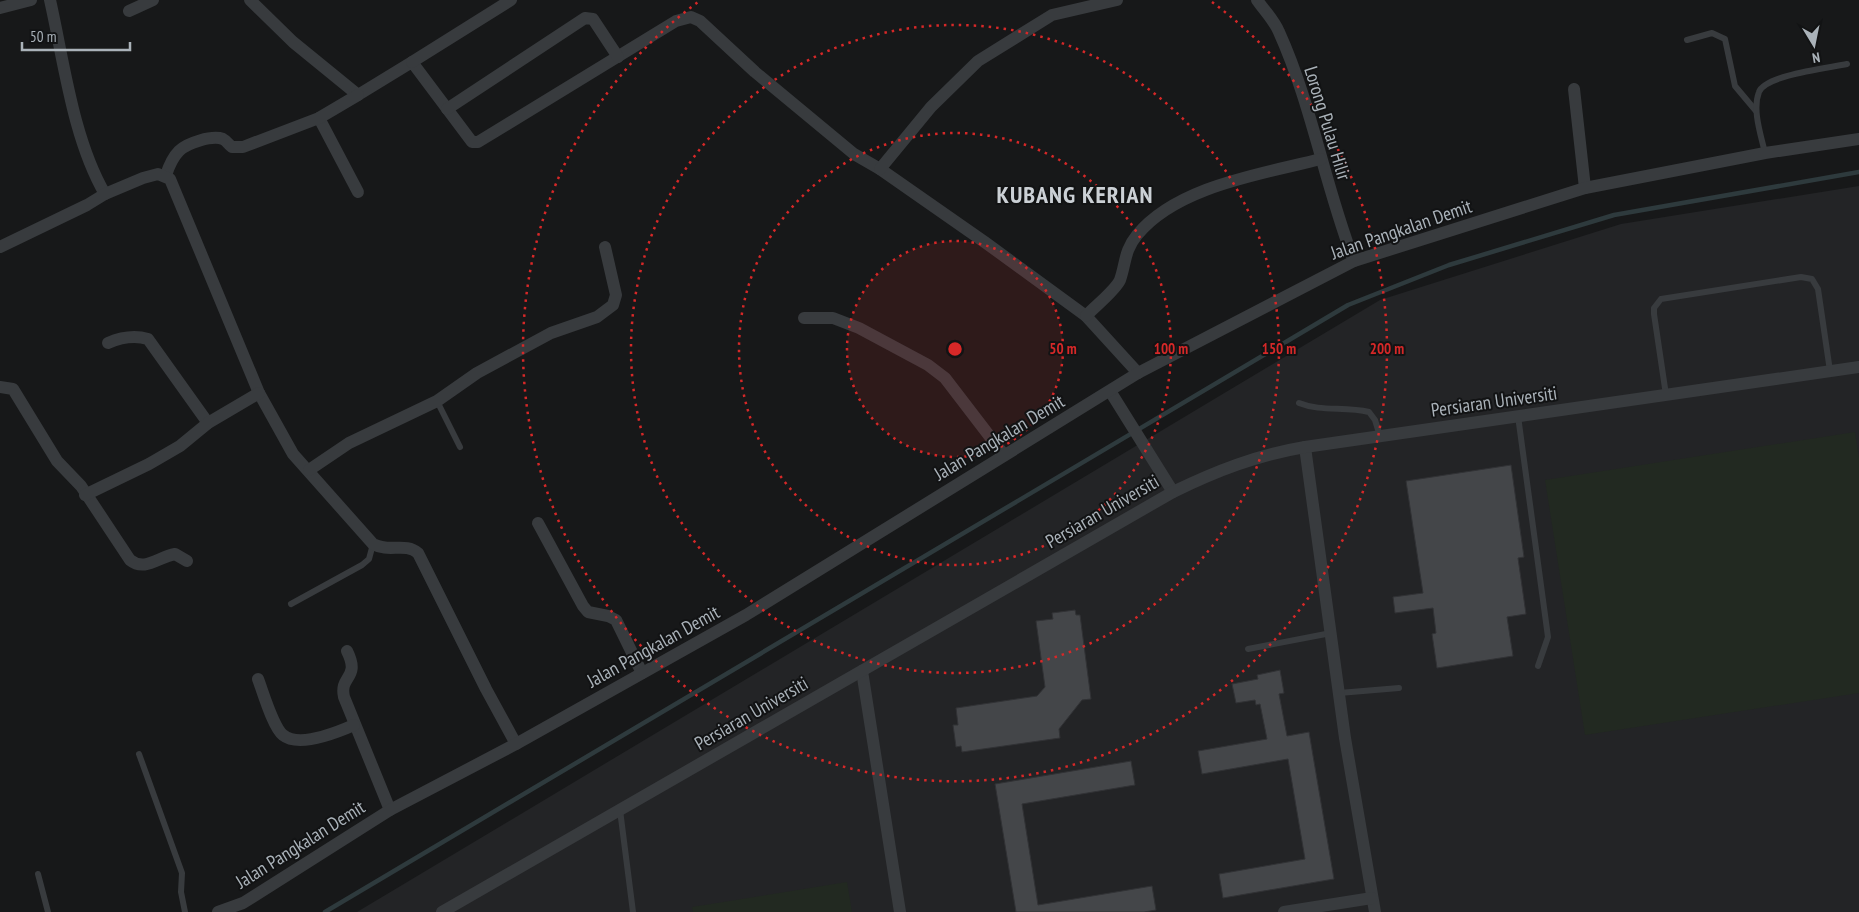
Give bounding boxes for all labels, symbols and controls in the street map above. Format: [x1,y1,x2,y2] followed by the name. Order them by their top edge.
[22,20,130,52] scale bar
[1789,20,1839,70] north arrow
[30,27,56,46] text: 50 m
[1811,48,1822,67] text: N
[1299,63,1357,184] street label: Lorong Pulau Hilir
[996,179,1154,210] district label: KUBANG KERIAN
[1326,193,1475,265] street label: Jalan Pangkalan Demit
[1049,339,1077,358] text: 50 m
[1154,339,1188,358] text: 100 m
[1262,339,1296,358] text: 150 m
[1370,339,1404,358] text: 200 m
[946,340,964,358] centre of rings
[1429,380,1559,422] street label: Persiaran Universiti
[929,388,1069,486] street label: Jalan Pangkalan Demit
[1041,469,1163,553] street label: Persiaran Universiti
[582,599,724,693] street label: Jalan Pangkalan Demit
[690,671,812,755] street label: Persiaran Universiti
[230,794,370,894] street label: Jalan Pangkalan Demit

